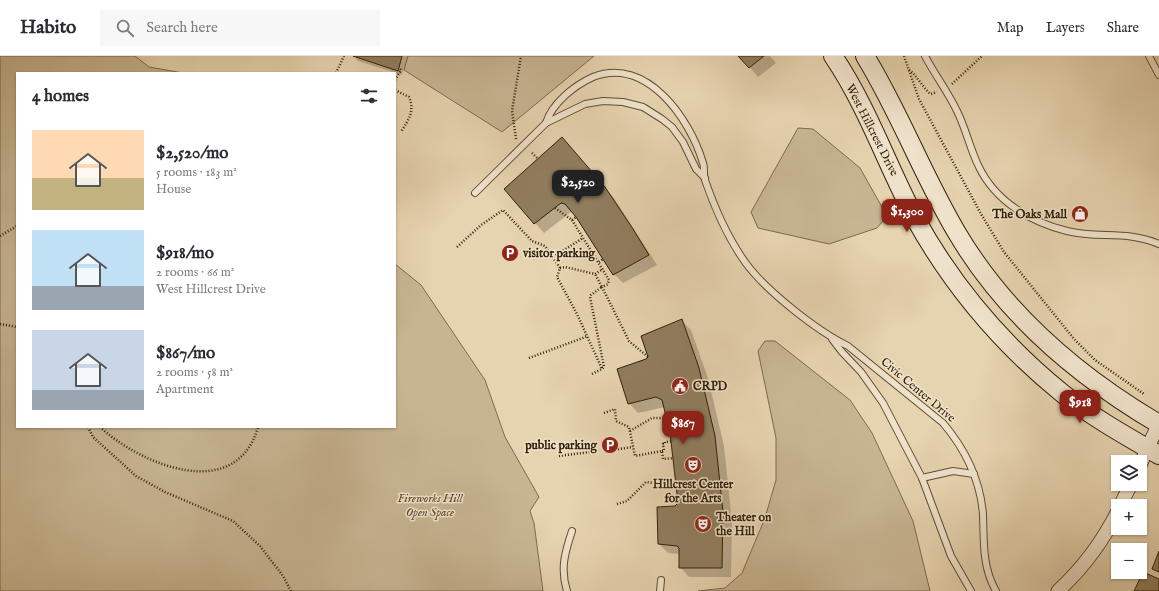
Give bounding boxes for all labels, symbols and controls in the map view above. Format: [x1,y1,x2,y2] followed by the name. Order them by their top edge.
[100,10,380,46] search box
[20,16,76,40] text: Habito
[114,17,136,39] icon: search
[146,18,218,37] text: Search here
[997,19,1024,37] text: Map
[1046,19,1085,37] text: Layers
[1107,19,1139,37] text: Share
[842,81,902,179] street label: West Hillcrest Drive
[358,85,380,107] icon: filters
[32,86,89,107] text: 4 homes
[156,143,228,164] text: $2,520/mo
[64,146,112,194] icon: home
[156,164,237,181] text: 5 rooms · 183 m²
[545,170,611,204] pin: $2,520
[561,174,595,191] text: $2,520
[156,181,191,198] text: House
[874,199,940,233] pin: $1,300
[890,203,924,220] text: $1,300
[1070,204,1090,224] shop icon: The Oaks Mall
[991,207,1068,222] place label: The Oaks Mall
[156,243,214,264] text: $918/mo
[500,243,520,263] parking icon: visitor parking
[64,246,112,294] icon: home
[522,246,596,262] place label: visitor parking
[156,264,234,281] text: 2 rooms · 66 m²
[156,281,266,298] text: West Hillcrest Drive
[156,343,215,364] text: $867/mo
[64,346,112,394] icon: home
[878,354,959,426] street label: Civic Center Drive
[156,364,233,381] text: 2 rooms · 58 m²
[670,376,690,396] public building icon: CRPD
[693,379,728,394] place label: CRPD
[156,381,214,398] text: Apartment
[1056,390,1104,424] pin: $918
[1069,394,1091,411] text: $918
[659,411,707,445] pin: $867
[671,415,695,432] text: $867
[600,435,620,455] parking icon: public parking
[524,438,597,454] place label: public parking
[683,455,703,475] theatre icon: Hillcrest Center for the Arts
[1111,455,1147,579] map controls
[1111,455,1147,491] button: layers
[653,477,734,506] place label: Hillcrest Center for the Arts
[398,491,464,520] park label: Fireworks Hill Open Space
[1111,499,1147,535] button: +
[715,510,772,539] place label: Theater on the Hill
[693,514,713,534] theatre icon: Theater on the Hill
[1111,543,1147,579] button: −

